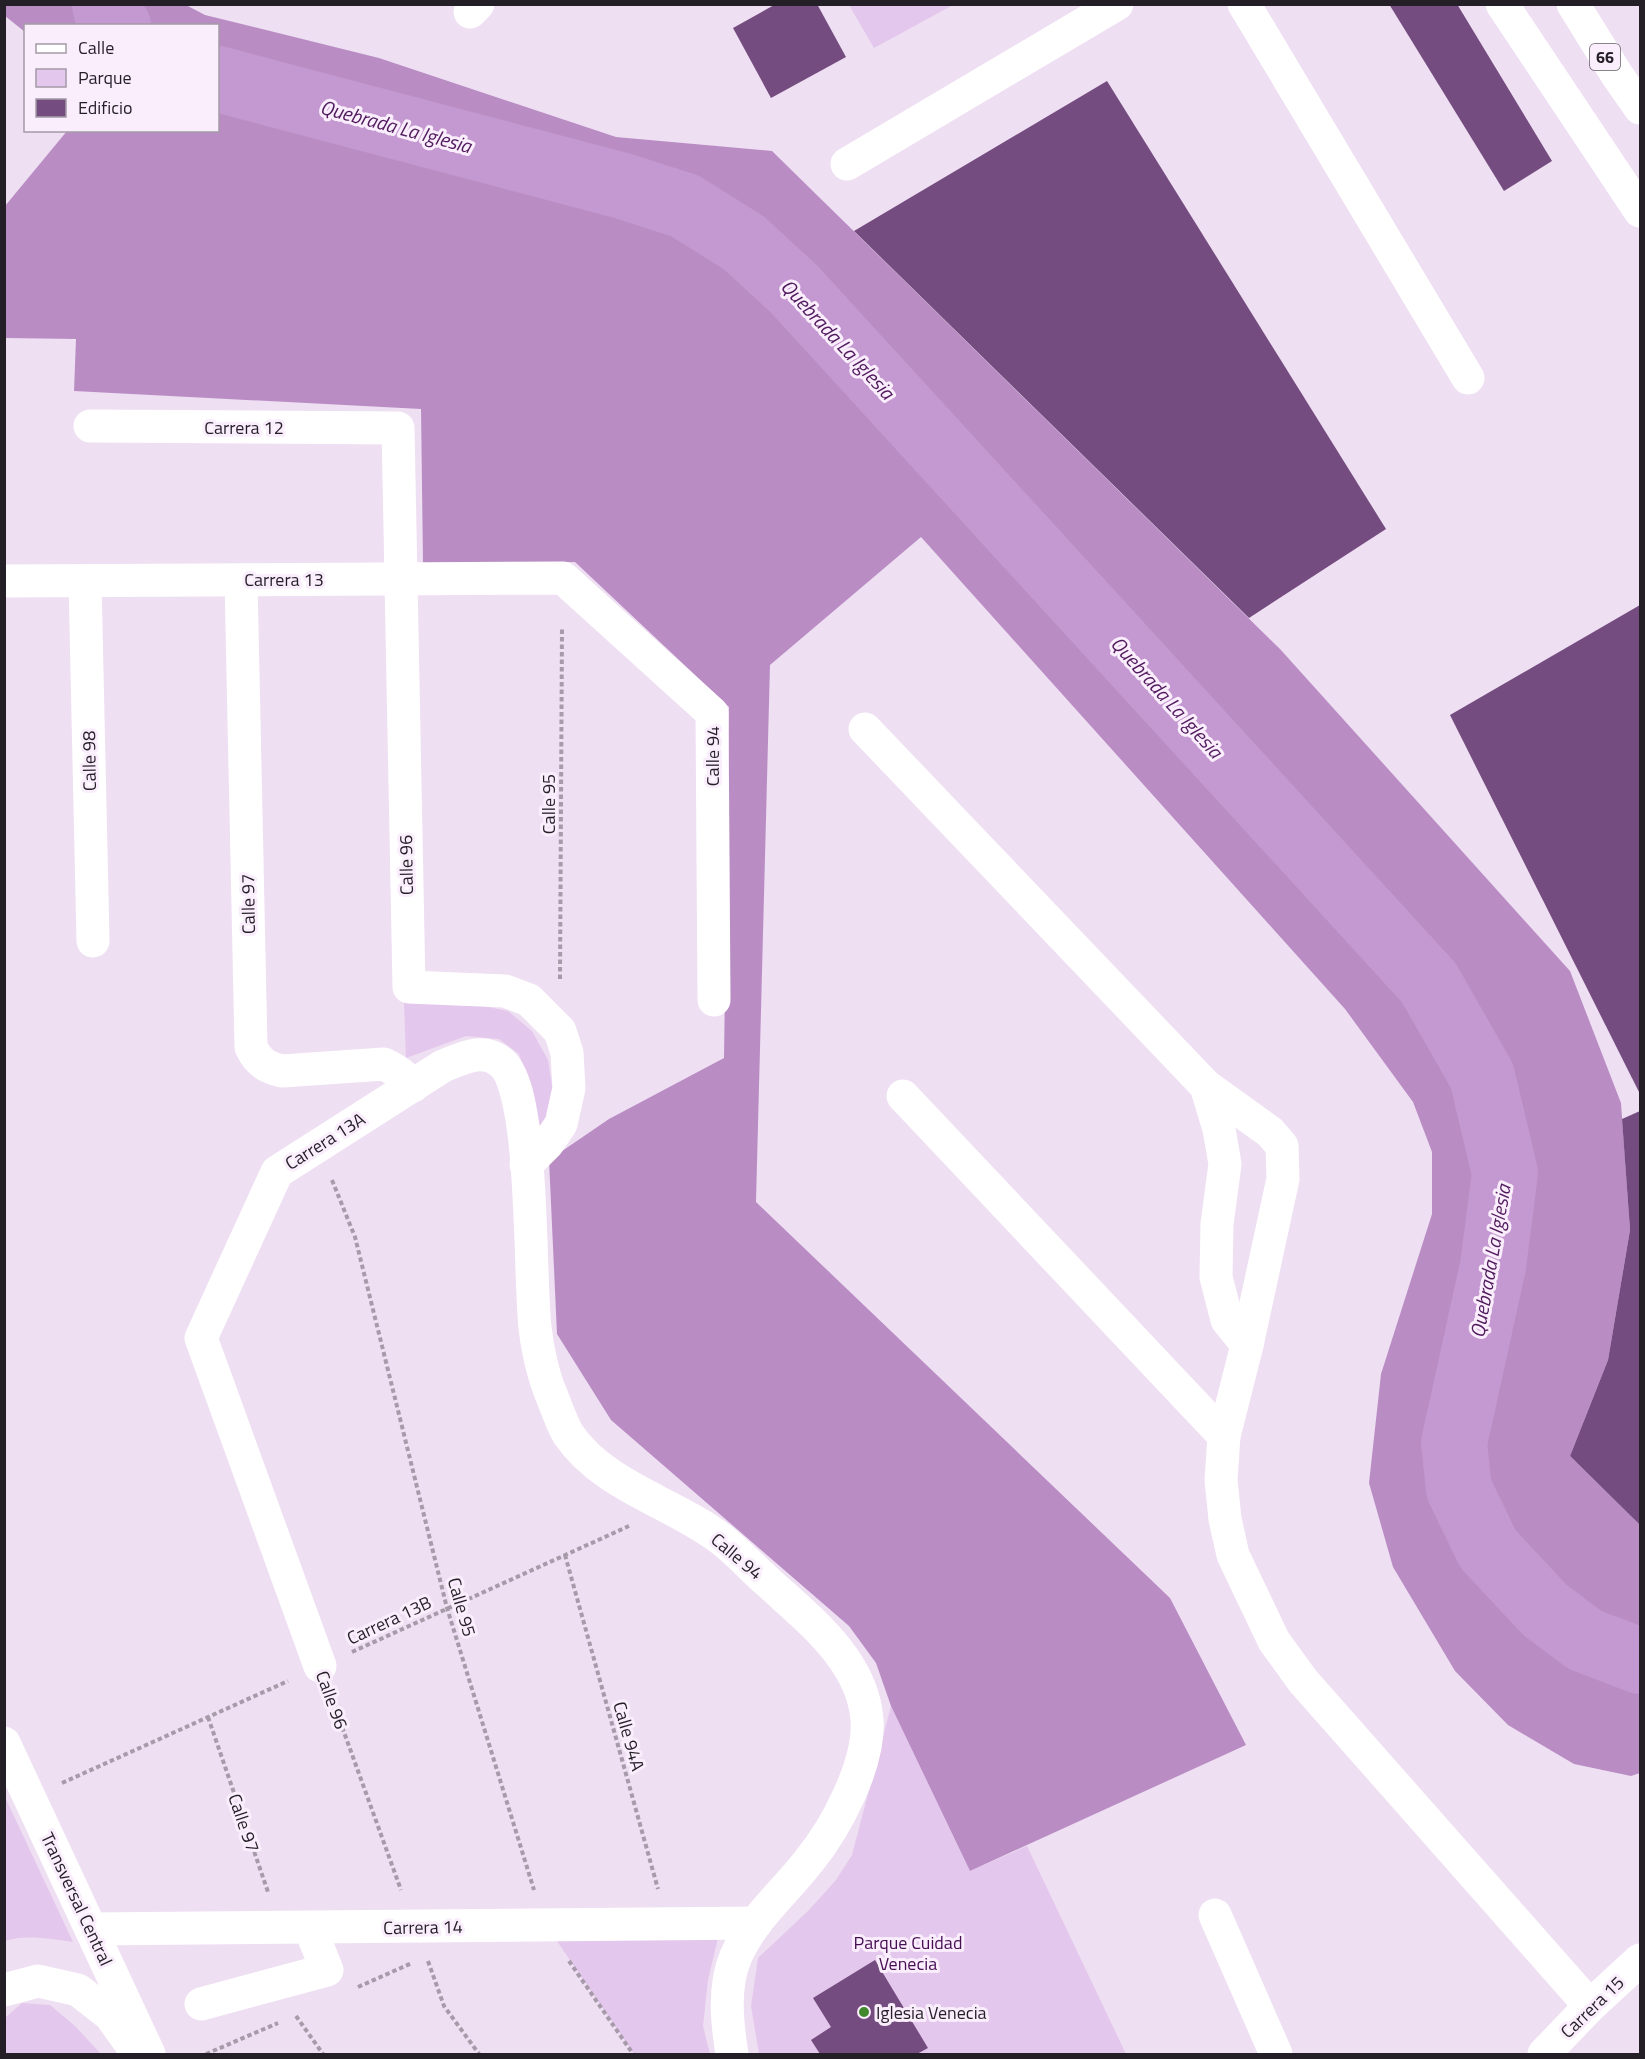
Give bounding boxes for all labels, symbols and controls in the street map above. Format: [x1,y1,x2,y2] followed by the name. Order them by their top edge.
[24,24,219,132] legend
[78,34,114,61] text: Calle
[1590,44,1620,70] road number: 66
[78,64,132,91] text: Parque
[317,91,476,161] water label: Quebrada La Iglesia
[78,94,132,121] text: Edificio
[774,272,903,407] water label: Quebrada La Iglesia
[204,414,284,441] street label: Carrera 12
[244,566,324,593] street label: Carrera 13
[1104,629,1231,766] water label: Quebrada La Iglesia
[699,726,726,786] street label: Calle 94
[75,731,103,791] street label: Calle 98
[535,774,562,834] street label: Calle 95
[392,835,420,895] street label: Calle 96
[234,874,262,934] street label: Calle 97
[280,1105,371,1176] street label: Carrera 13A
[1461,1181,1519,1340] water label: Quebrada La Iglesia
[705,1526,769,1586] street label: Calle 94
[441,1574,483,1640] street label: Calle 95
[342,1589,436,1651] street label: Carrera 13B
[309,1667,355,1733] street label: Calle 96
[606,1698,652,1774] street label: Calle 94A
[221,1790,267,1856] street label: Calle 97
[34,1828,120,1970] street label: Transversal Central
[383,1913,463,1941] street label: Carrera 14
[854,1929,962,1977] park label: Parque Cuidad Venecia
[1554,1970,1630,2044] street label: Carrera 15
[876,1999,987,2026] place label: Iglesia Venecia
[857,2005,871,2019] marker: Iglesia Venecia

